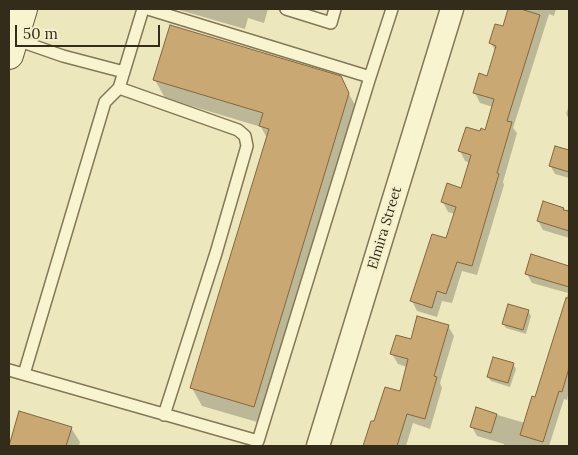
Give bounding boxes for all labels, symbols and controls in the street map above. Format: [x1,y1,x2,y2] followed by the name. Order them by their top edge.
[18,15,162,47] scale bar
[23,24,58,43] text: 50 m
[364,185,406,271] street label: Elmira Street

